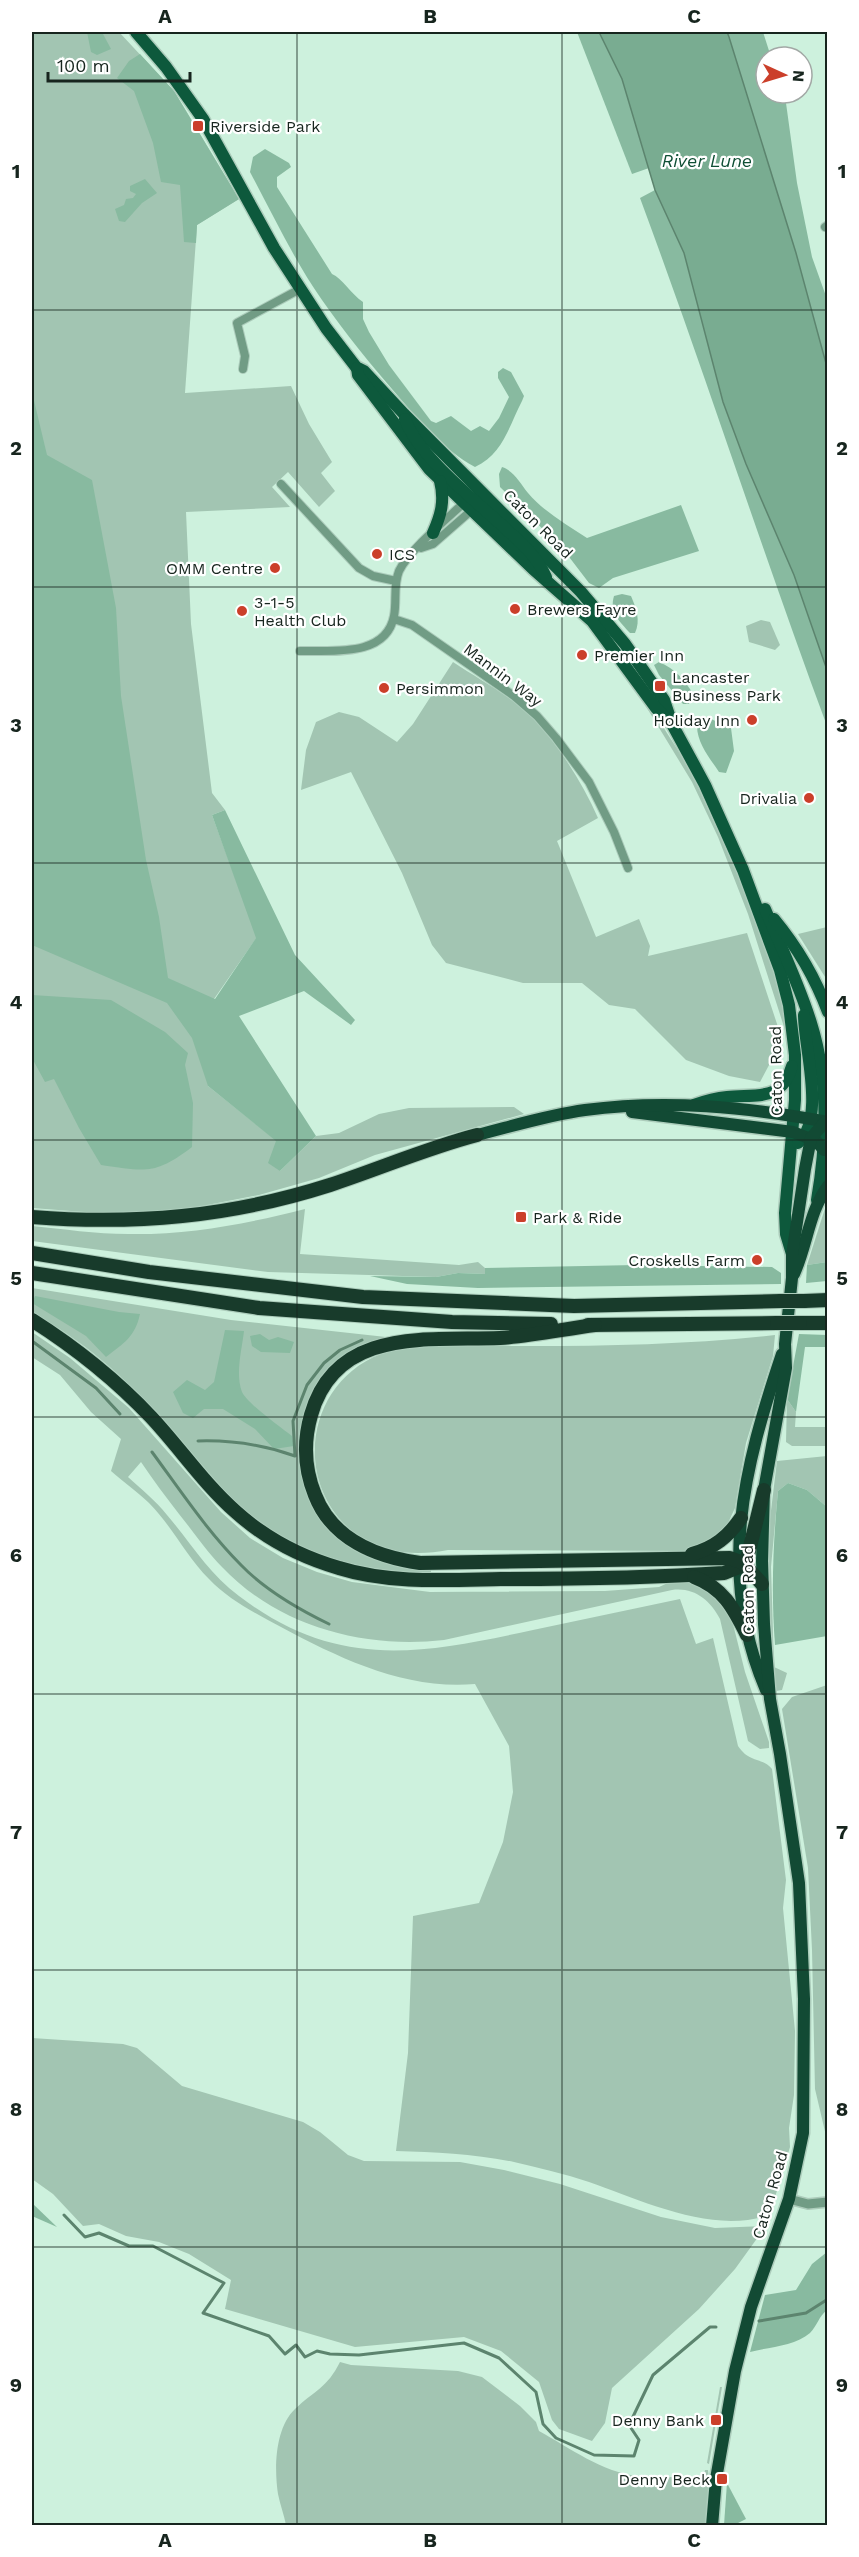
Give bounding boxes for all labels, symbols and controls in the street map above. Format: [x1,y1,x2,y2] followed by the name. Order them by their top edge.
[158,4,172,28] text: A
[423,4,437,28] text: B
[687,4,701,28] text: C
[48,45,190,83] scale bar
[754,45,814,105] north arrow
[57,55,110,76] text: 100 m
[789,69,808,83] text: N
[210,117,320,136] place label: Riverside Park
[191,119,205,133] marker: Riverside Park
[662,150,752,171] water label: River Lune
[12,159,20,183] text: 1
[838,159,846,183] text: 1
[10,436,22,460] text: 2
[836,436,848,460] text: 2
[499,485,577,563] street label: Caton Road
[389,545,415,564] place label: ICS
[370,547,384,561] marker: ICS
[166,559,263,578] place label: OMM Centre
[268,561,282,575] marker: OMM Centre
[254,593,346,630] place label: 3-1-5 Health Club
[527,600,637,619] place label: Brewers Fayre
[508,602,522,616] marker: Brewers Fayre
[235,604,249,618] marker: 3-1-5 Health Club
[460,639,547,711] street label: Mannin Way
[594,646,684,665] place label: Premier Inn
[575,648,589,662] marker: Premier Inn
[672,668,781,705] place label: Lancaster Business Park
[396,679,484,698] place label: Persimmon
[653,679,667,693] marker: Lancaster Business Park
[377,681,391,695] marker: Persimmon
[653,711,740,730] place label: Holiday Inn
[10,713,22,737] text: 3
[745,713,759,727] marker: Holiday Inn
[836,713,848,737] text: 3
[739,789,797,808] place label: Drivalia
[802,791,816,805] marker: Drivalia
[10,990,23,1014] text: 4
[836,990,849,1014] text: 4
[766,1026,786,1116] street label: Caton Road
[533,1208,622,1227] place label: Park & Ride
[514,1210,528,1224] marker: Park & Ride
[628,1251,745,1270] place label: Croskells Farm
[750,1253,764,1267] marker: Croskells Farm
[10,1266,22,1290] text: 5
[836,1266,848,1290] text: 5
[10,1543,22,1567] text: 6
[836,1543,848,1567] text: 6
[738,1545,758,1635] street label: Caton Road
[10,1820,22,1844] text: 7
[836,1820,848,1844] text: 7
[10,2097,22,2121] text: 8
[836,2097,848,2121] text: 8
[748,2149,792,2241] street label: Caton Road
[10,2373,22,2397] text: 9
[836,2373,848,2397] text: 9
[612,2411,704,2430] place label: Denny Bank
[709,2413,723,2427] marker: Denny Bank
[619,2470,710,2489] place label: Denny Beck
[715,2472,729,2486] marker: Denny Beck
[158,2528,172,2552] text: A
[423,2528,437,2552] text: B
[687,2528,701,2552] text: C

